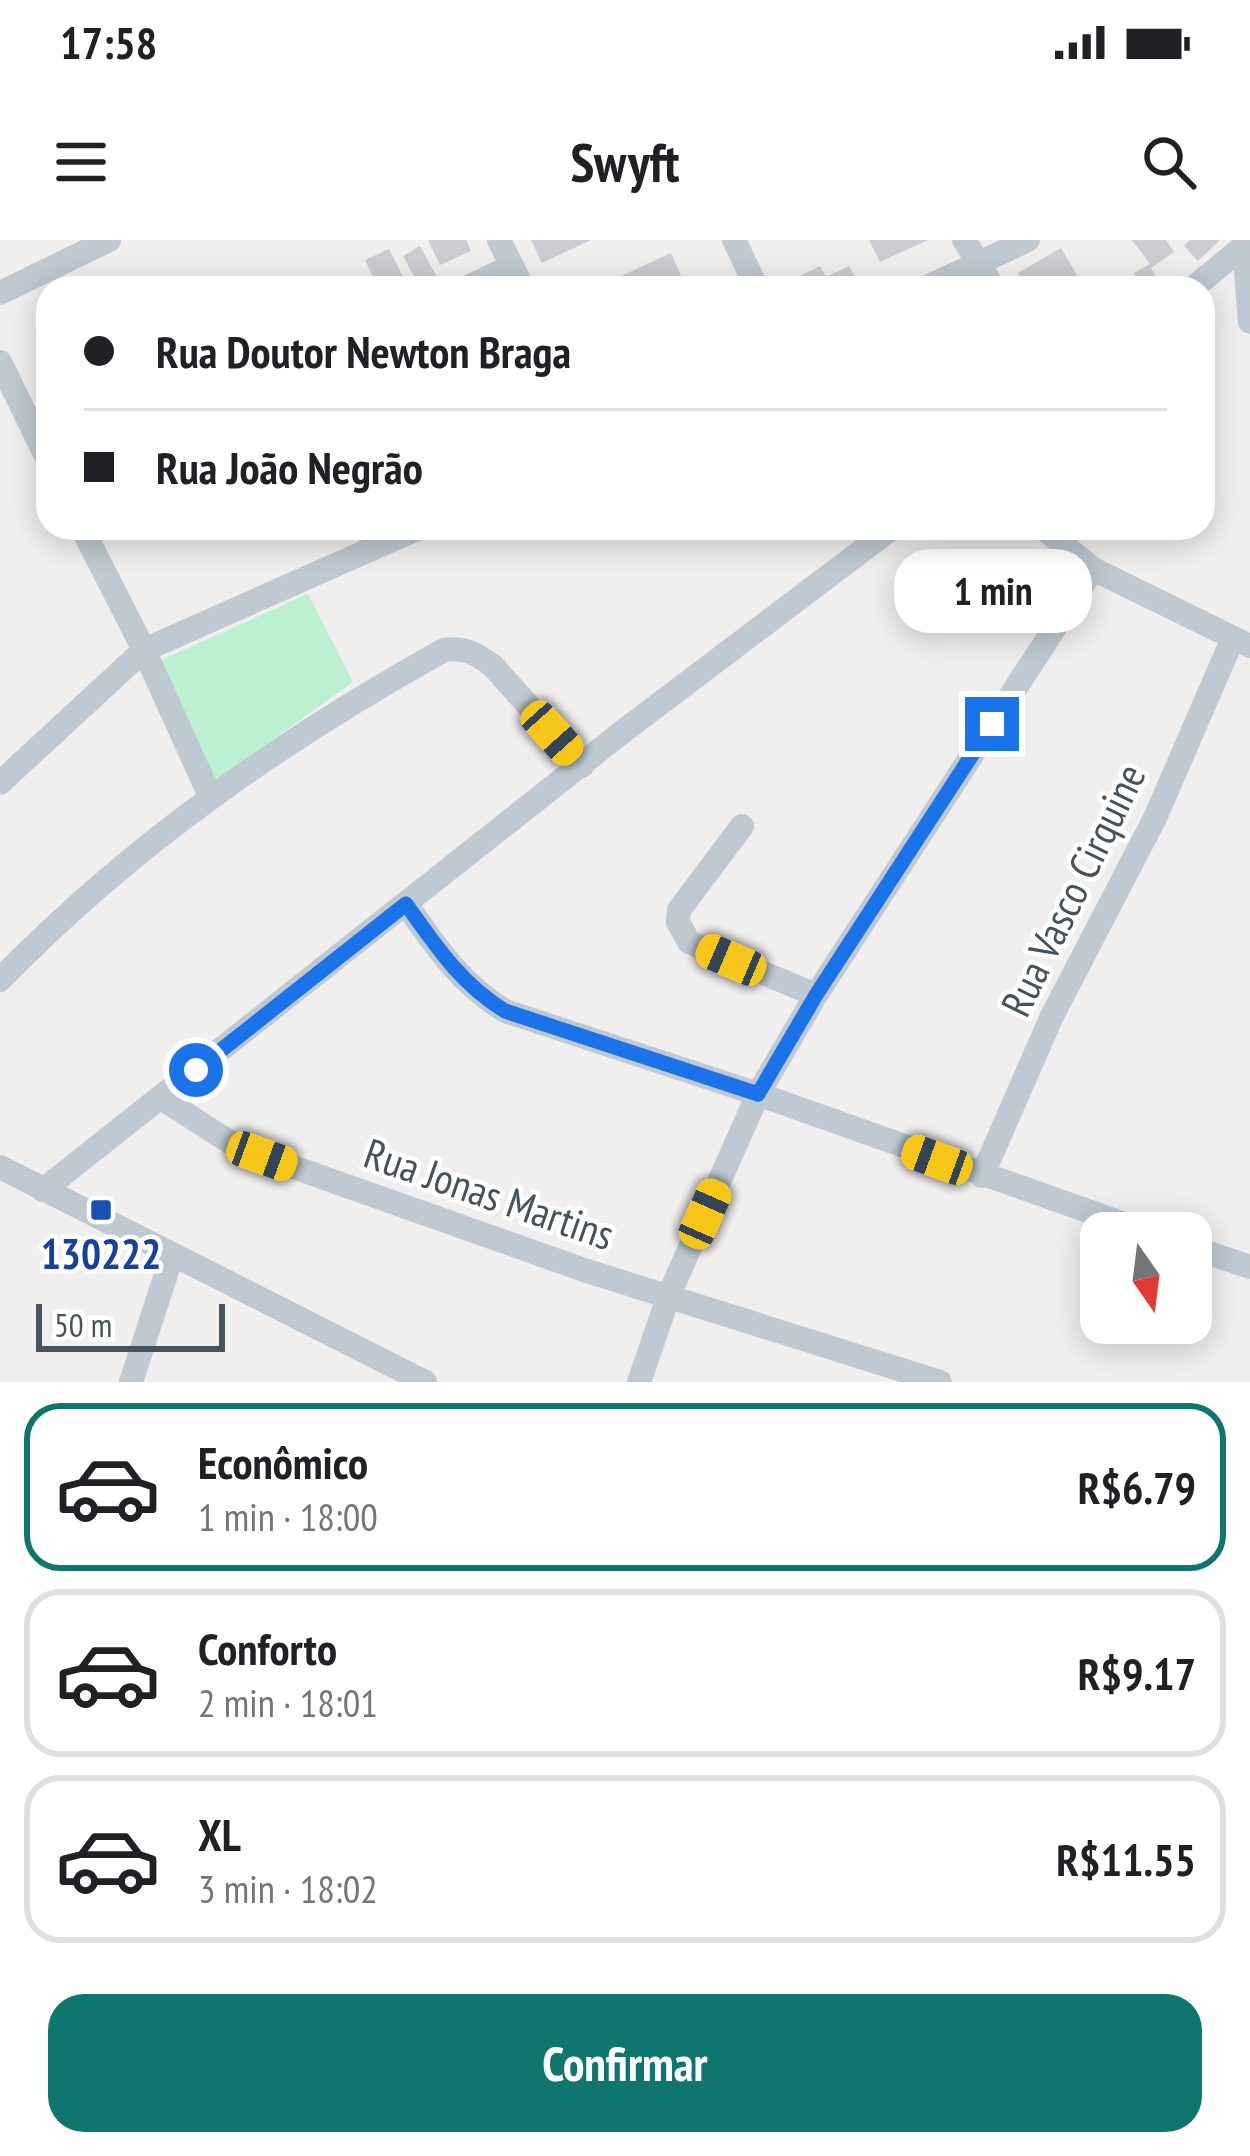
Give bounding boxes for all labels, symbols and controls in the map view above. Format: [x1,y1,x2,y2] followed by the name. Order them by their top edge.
[60,13,157,71] text: 17:58
[570,127,680,197] text: Swyft
[48,129,114,195] icon: menu
[1136,129,1202,195] icon: search
[156,322,571,380] text: Rua Doutor Newton Braga
[156,438,423,496] text: Rua João Negrão
[893,550,1091,634] callout: 1 min
[954,565,1032,616] text: 1 min
[515,694,589,772] car
[965,697,1019,751] route end
[988,754,1157,1025] street label: Rua Vasco Cirquine
[691,929,771,991] car
[169,1043,223,1097] route start
[357,1125,621,1262] street label: Rua Jonas Martins
[222,1127,302,1185] car
[897,1131,977,1189] car
[674,1174,736,1254] car
[88,1197,114,1223] marker: 130222
[1080,1212,1212,1344] north arrow
[1080,1212,1212,1344] map controls
[41,1226,161,1281] place label: 130222
[36,1298,225,1351] scale bar
[54,1303,112,1346] text: 50 m
[54,1433,162,1541] icon: car
[198,1433,368,1491] text: Econômico
[1078,1458,1196,1516] text: R$6.79
[198,1491,378,1542] text: 1 min · 18:00
[54,1619,162,1727] icon: car
[198,1619,337,1677] text: Conforto
[1078,1644,1196,1702] text: R$9.17
[198,1677,378,1728] text: 2 min · 18:01
[54,1805,162,1913] icon: car
[198,1805,241,1863] text: XL
[1056,1830,1196,1888] text: R$11.55
[198,1863,378,1914] text: 3 min · 18:02
[48,1994,1202,2132] button: Confirmar

